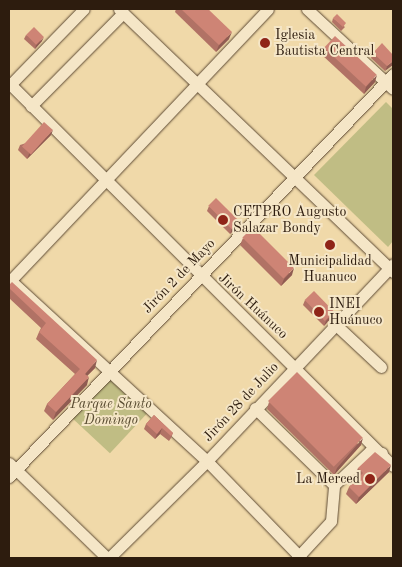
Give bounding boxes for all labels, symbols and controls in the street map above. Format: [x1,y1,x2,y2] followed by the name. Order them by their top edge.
[275,27,374,59] place label: Iglesia Bautista Central
[259,37,271,49] marker: Iglesia Bautista Central
[233,204,346,236] place label: CETPRO Augusto Salazar Bondy
[217,214,229,226] marker: CETPRO Augusto Salazar Bondy
[139,235,219,317] street label: Jirón 2 de Mayo
[324,239,336,251] marker: Municipalidad Huanuco
[288,253,372,286] place label: Municipalidad Huanuco
[215,270,291,342] street label: Jirón Huánuco
[329,296,383,328] place label: INEI Huánuco
[313,306,325,318] marker: INEI Huánuco
[200,359,282,445] street label: Jirón 28 de Julio
[70,396,152,428] park label: Parque Santo Domingo
[296,471,360,487] place label: La Merced
[364,473,376,485] marker: La Merced

